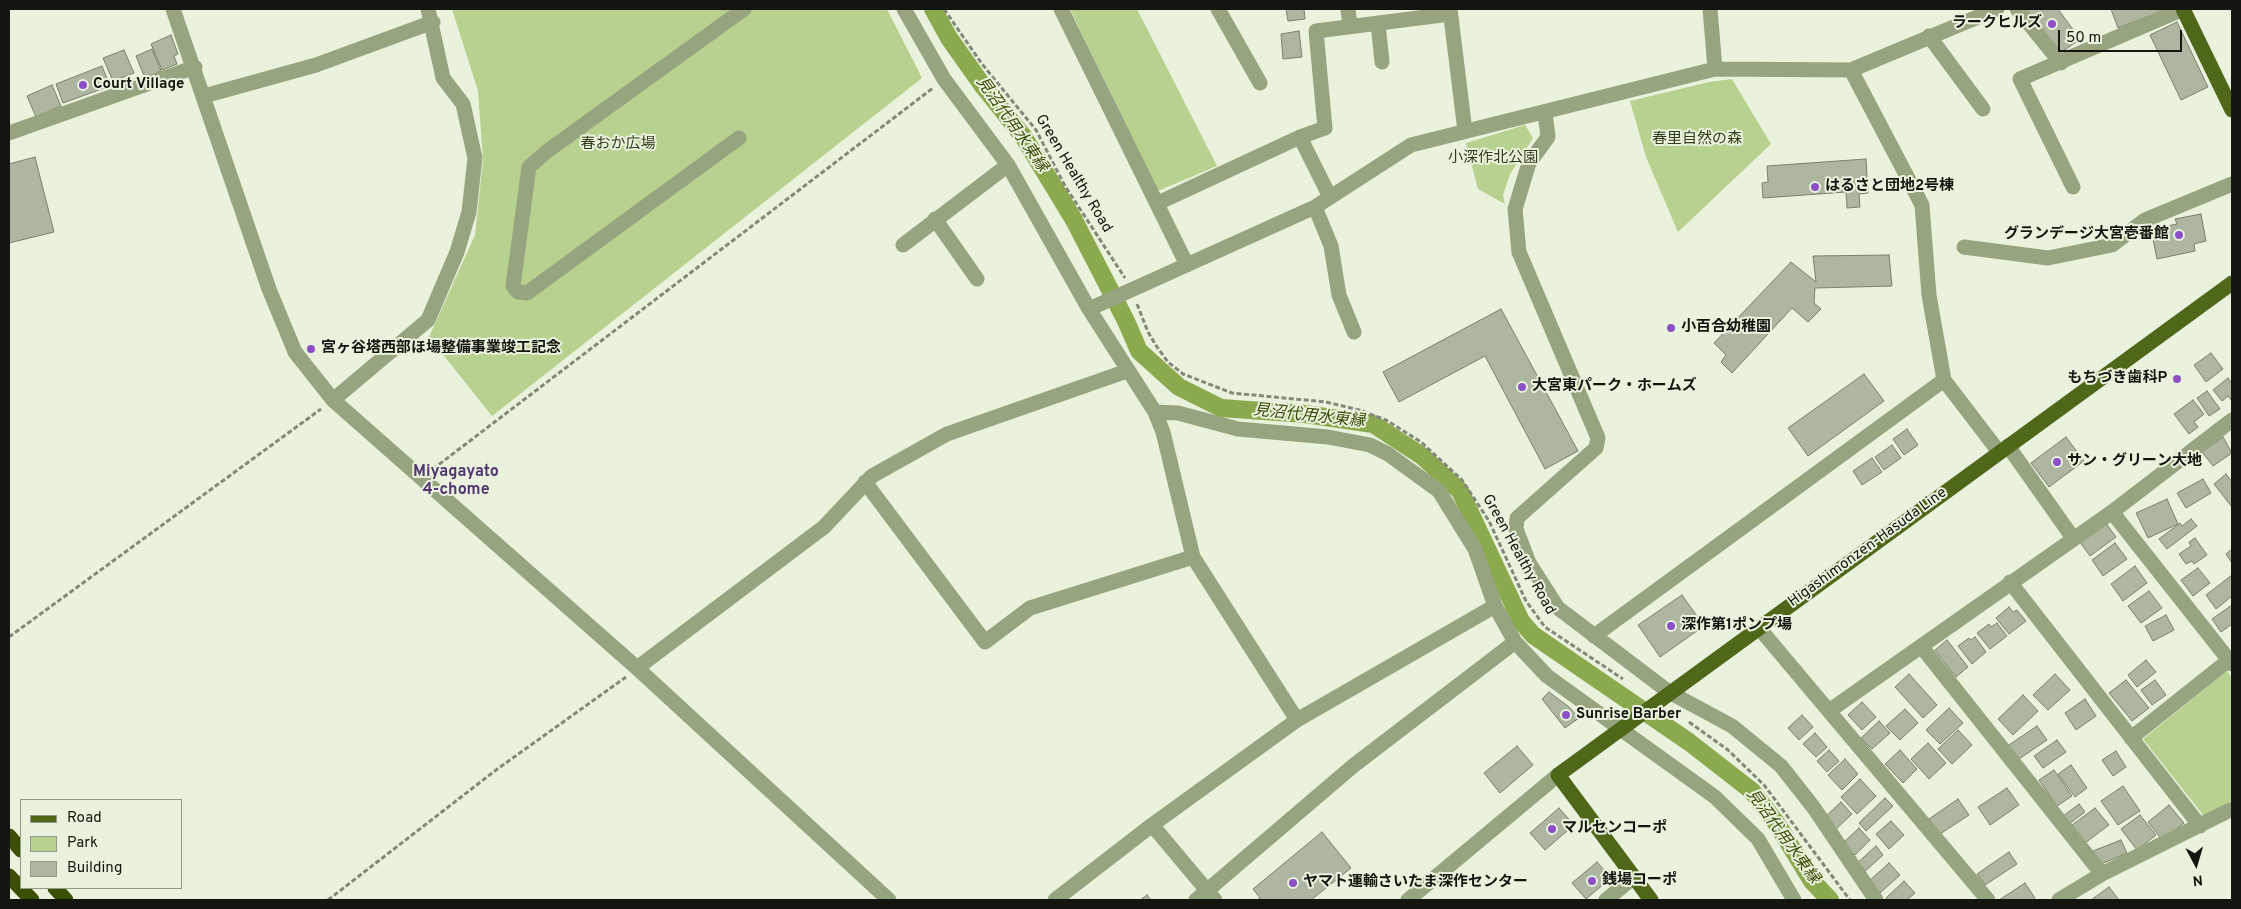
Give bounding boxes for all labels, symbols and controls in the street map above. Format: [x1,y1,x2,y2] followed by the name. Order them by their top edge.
[1952,15,2042,33] place label: ラークヒルズ
[2046,18,2058,30] marker: ラークヒルズ
[2061,20,2185,52] scale bar
[2066,29,2101,48] text: 50 m
[971,74,1051,176] water label: 見沼代用水東縁
[93,76,184,94] place label: Court Village
[77,79,89,91] marker: Court Village
[1031,112,1115,236] street label: Green Healthy Road
[1652,131,1742,149] park label: 春里自然の森
[581,136,655,154] park label: 春おか広場
[1448,150,1538,168] park label: 小深作北公園
[1825,178,1954,196] place label: はるさと団地2号棟
[1809,181,1821,193] marker: はるさと団地2号棟
[2004,226,2169,244] place label: グランデージ大宮壱番館
[2173,229,2185,241] marker: グランデージ大宮壱番館
[1681,319,1771,337] place label: 小百合幼稚園
[1665,322,1677,334] marker: 小百合幼稚園
[321,340,561,358] place label: 宮ヶ谷塔西部ほ場整備事業竣工記念
[305,343,317,355] marker: 宮ヶ谷塔西部ほ場整備事業竣工記念
[2067,370,2167,388] place label: もちづき歯科P
[2171,373,2183,385] marker: もちづき歯科P
[1532,378,1697,396] place label: 大宮東パーク・ホームズ
[1516,381,1528,393] marker: 大宮東パーク・ホームズ
[1252,402,1366,432] water label: 見沼代用水東縁
[2067,453,2202,471] place label: サン・グリーン大地
[2051,456,2063,468] marker: サン・グリーン大地
[413,463,499,501] district label: Miyagayato 4-chome
[1785,484,1951,612] street label: Higashimonzen-Hasuda Line
[1477,492,1559,618] street label: Green Healthy Road
[1681,617,1792,635] place label: 深作第1ポンプ場
[1665,620,1677,632] marker: 深作第1ポンプ場
[1576,706,1681,724] place label: Sunrise Barber
[1560,709,1572,721] marker: Sunrise Barber
[1741,786,1823,888] water label: 見沼代用水東縁
[20,799,182,889] legend
[67,809,102,828] text: Road
[1562,820,1667,838] place label: マルセンコーポ
[1546,823,1558,835] marker: マルセンコーポ
[67,834,98,853] text: Park
[2171,839,2221,889] north arrow
[67,859,122,878] text: Building
[2192,870,2204,888] text: N
[1602,872,1677,890] place label: 銭場コーポ
[1303,874,1528,892] place label: ヤマト運輸さいたま深作センター
[1586,875,1598,887] marker: 銭場コーポ
[1287,877,1299,889] marker: ヤマト運輸さいたま深作センター

